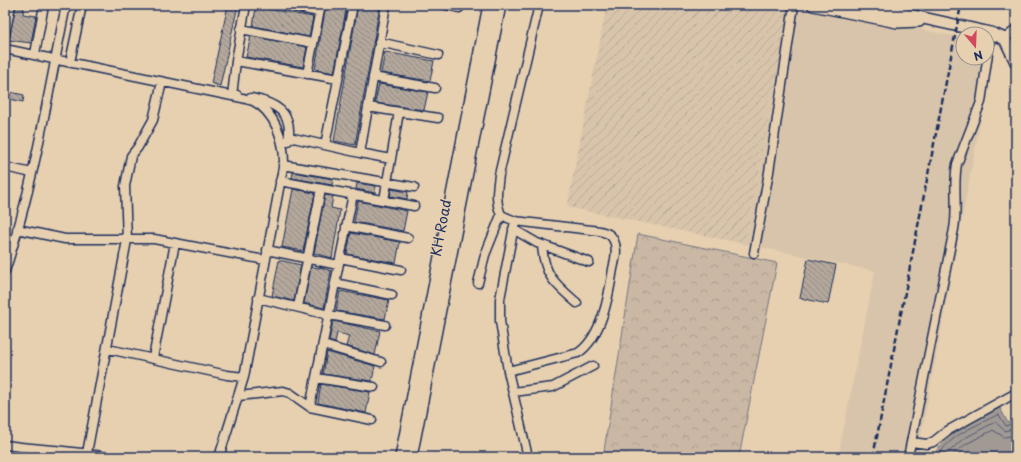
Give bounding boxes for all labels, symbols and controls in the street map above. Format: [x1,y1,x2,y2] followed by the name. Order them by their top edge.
[955,26,995,66] north arrow
[971,46,985,65] text: N
[425,197,456,258] street label: KH Road

